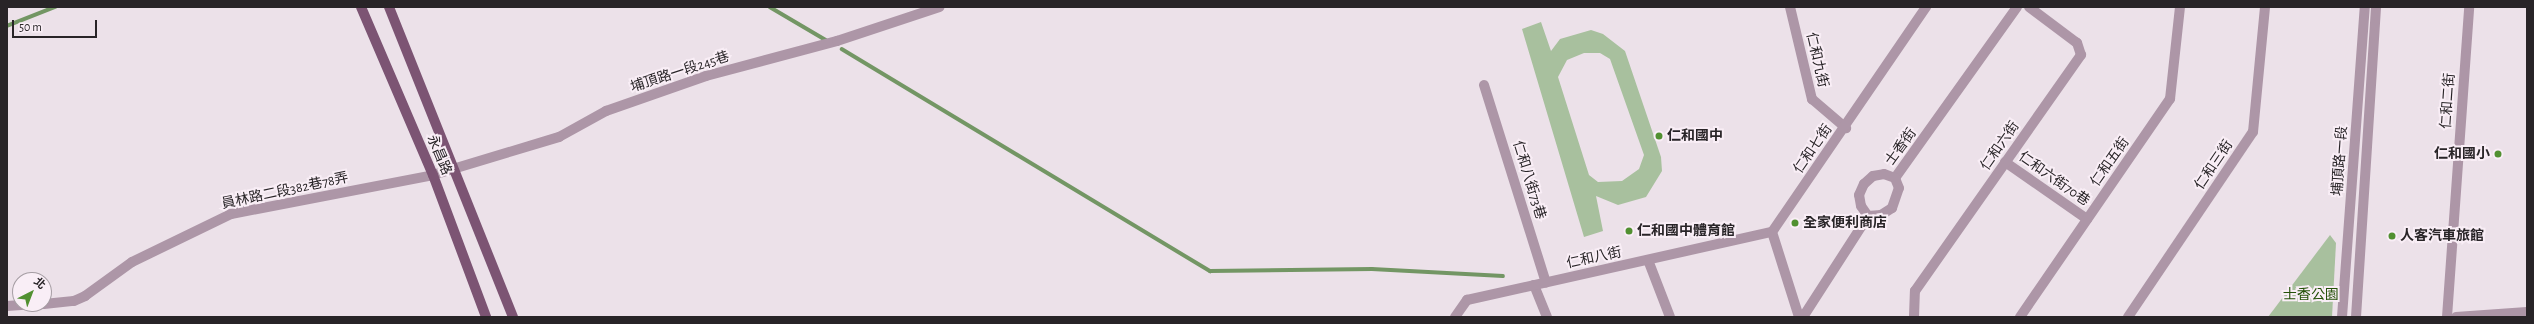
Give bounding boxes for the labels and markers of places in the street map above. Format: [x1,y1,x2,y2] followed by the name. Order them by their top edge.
[1667,128,1723,144] place label: 仁和國中
[1654,131,1664,141] marker: 仁和國中
[2434,146,2490,162] place label: 仁和國小
[2493,149,2503,159] marker: 仁和國小
[1803,215,1887,231] place label: 全家便利商店
[1790,218,1800,228] marker: 全家便利商店
[1637,223,1735,239] place label: 仁和國中體育館
[1624,226,1634,236] marker: 仁和國中體育館
[2400,228,2484,244] place label: 人客汽車旅館
[2387,231,2397,241] marker: 人客汽車旅館

